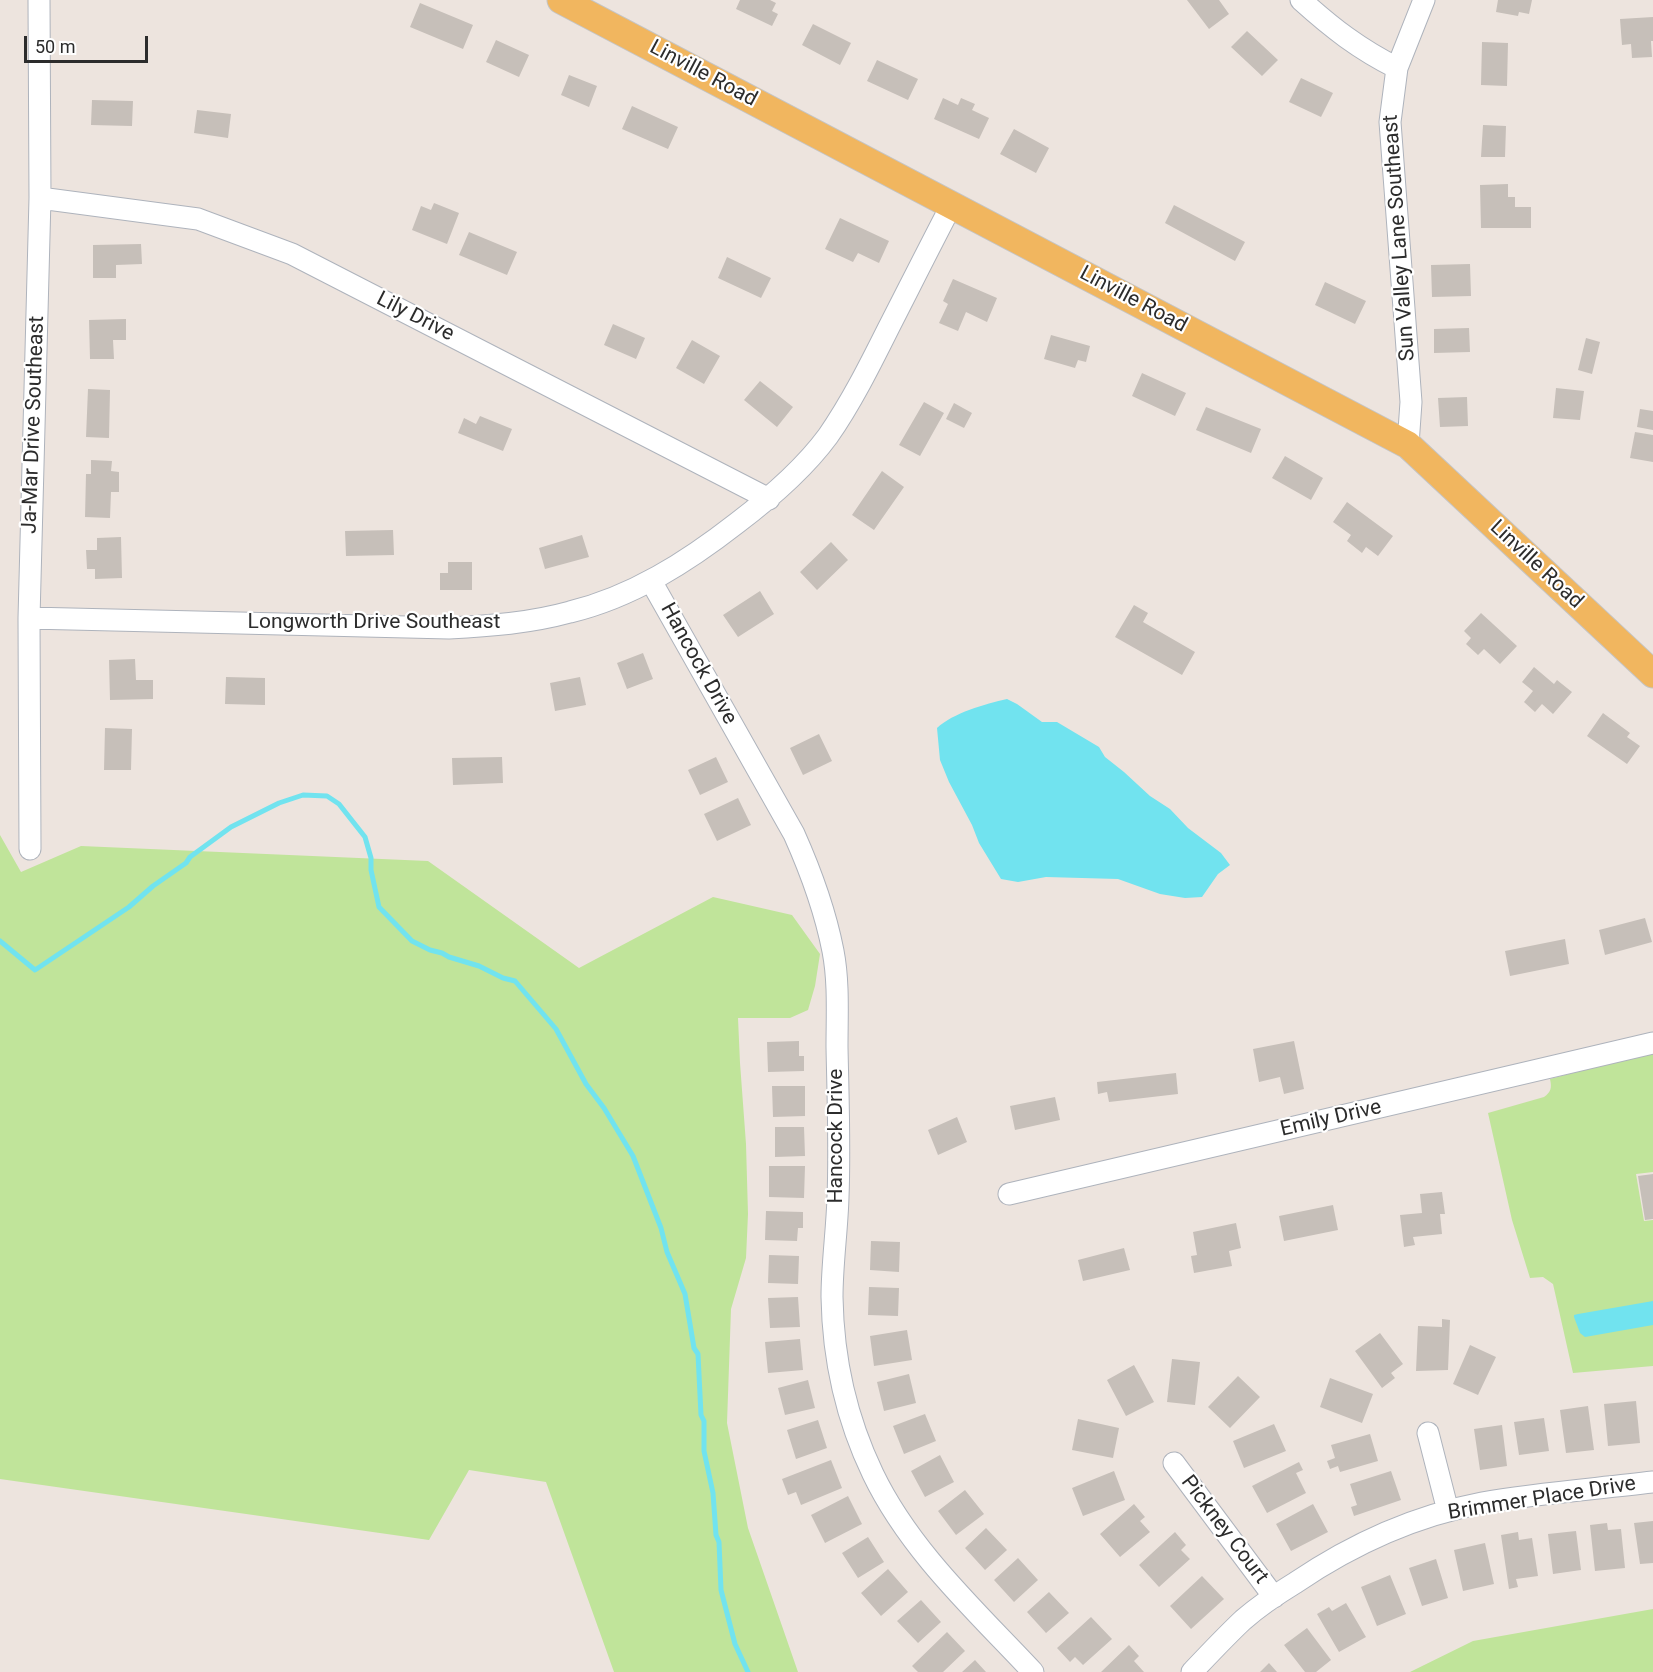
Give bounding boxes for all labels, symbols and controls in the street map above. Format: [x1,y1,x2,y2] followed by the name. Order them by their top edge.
[27,24,152,62] scale bar
[645,35,761,113] street label: Linville Road
[35,36,75,57] text: 50 m
[1379,114,1421,362] street label: Sun Valley Lane Southeast
[1075,261,1191,339] street label: Linville Road
[372,287,458,347] street label: Lily Drive
[18,316,50,534] street label: Ja-Mar Drive Southeast
[1484,516,1588,614] street label: Linville Road
[654,599,742,729] street label: Hancock Drive
[248,610,500,636] street label: Longworth Drive Southeast
[824,1069,850,1203] street label: Hancock Drive
[1278,1095,1384,1143] street label: Emily Drive
[1175,1471,1273,1589] street label: Pickney Court
[1446,1472,1638,1526] street label: Brimmer Place Drive

